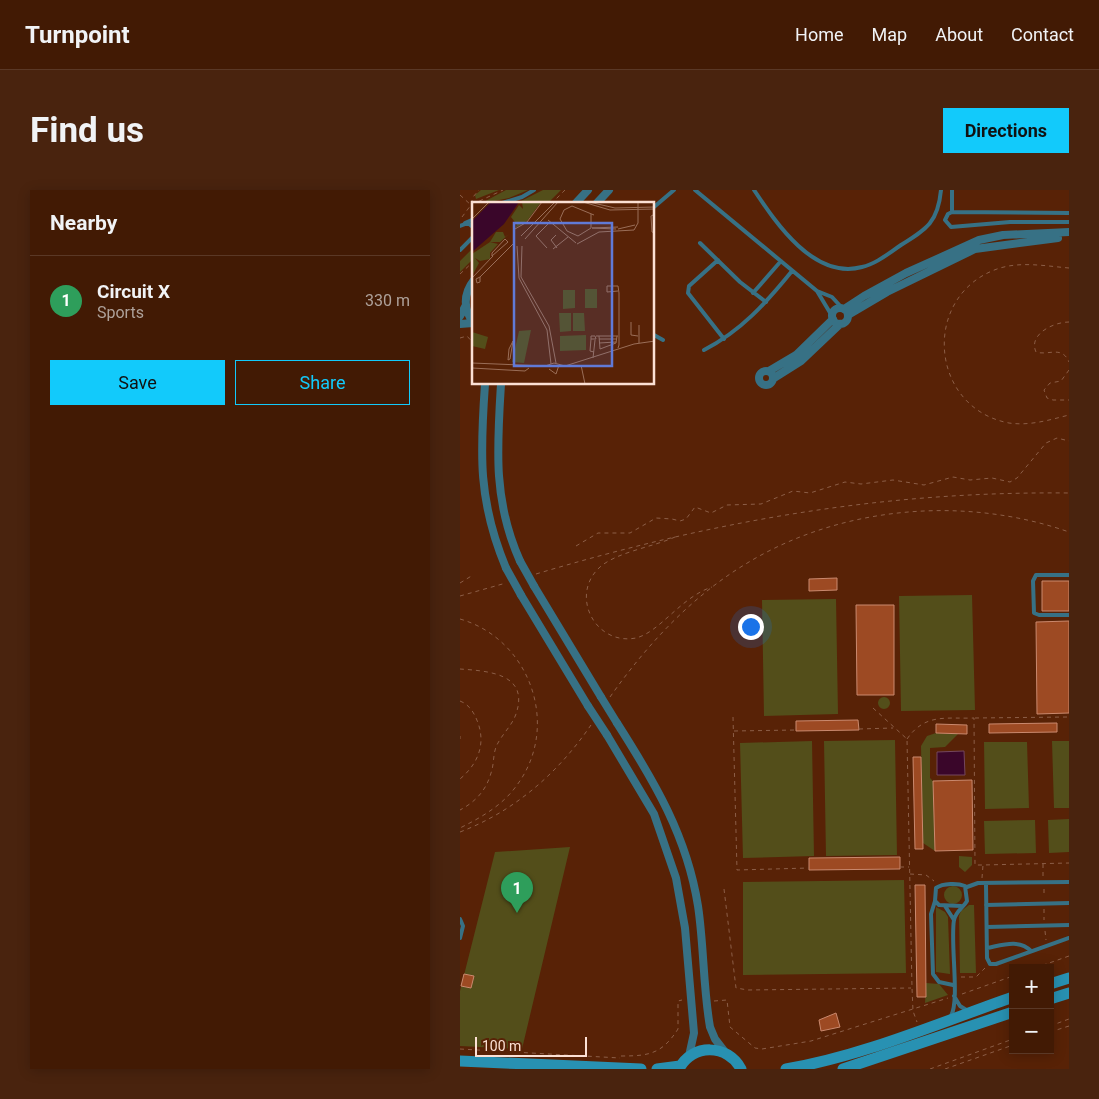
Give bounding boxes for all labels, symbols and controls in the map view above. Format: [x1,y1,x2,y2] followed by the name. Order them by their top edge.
[25,21,130,49] text: Turnpoint
[795,24,844,45] text: Home
[872,24,907,45] text: Map
[935,24,983,45] text: About
[1011,24,1074,45] text: Contact
[943,108,1069,153] button: Directions
[30,110,144,151] text: Find us
[472,202,655,385] inset map
[50,211,117,235] text: Nearby
[97,280,170,303] text: Circuit X
[61,291,71,310] text: 1
[365,291,410,310] text: 330 m
[97,303,144,322] text: Sports
[50,360,225,405] button: Save
[235,360,410,405] button: Share
[738,614,764,640] your location
[501,872,533,913] pin: 1
[1009,964,1054,1054] map controls
[1009,964,1054,1009] button: +
[1009,1009,1054,1054] button: −
[475,1034,588,1057] scale bar
[482,1038,521,1054] text: 100 m

